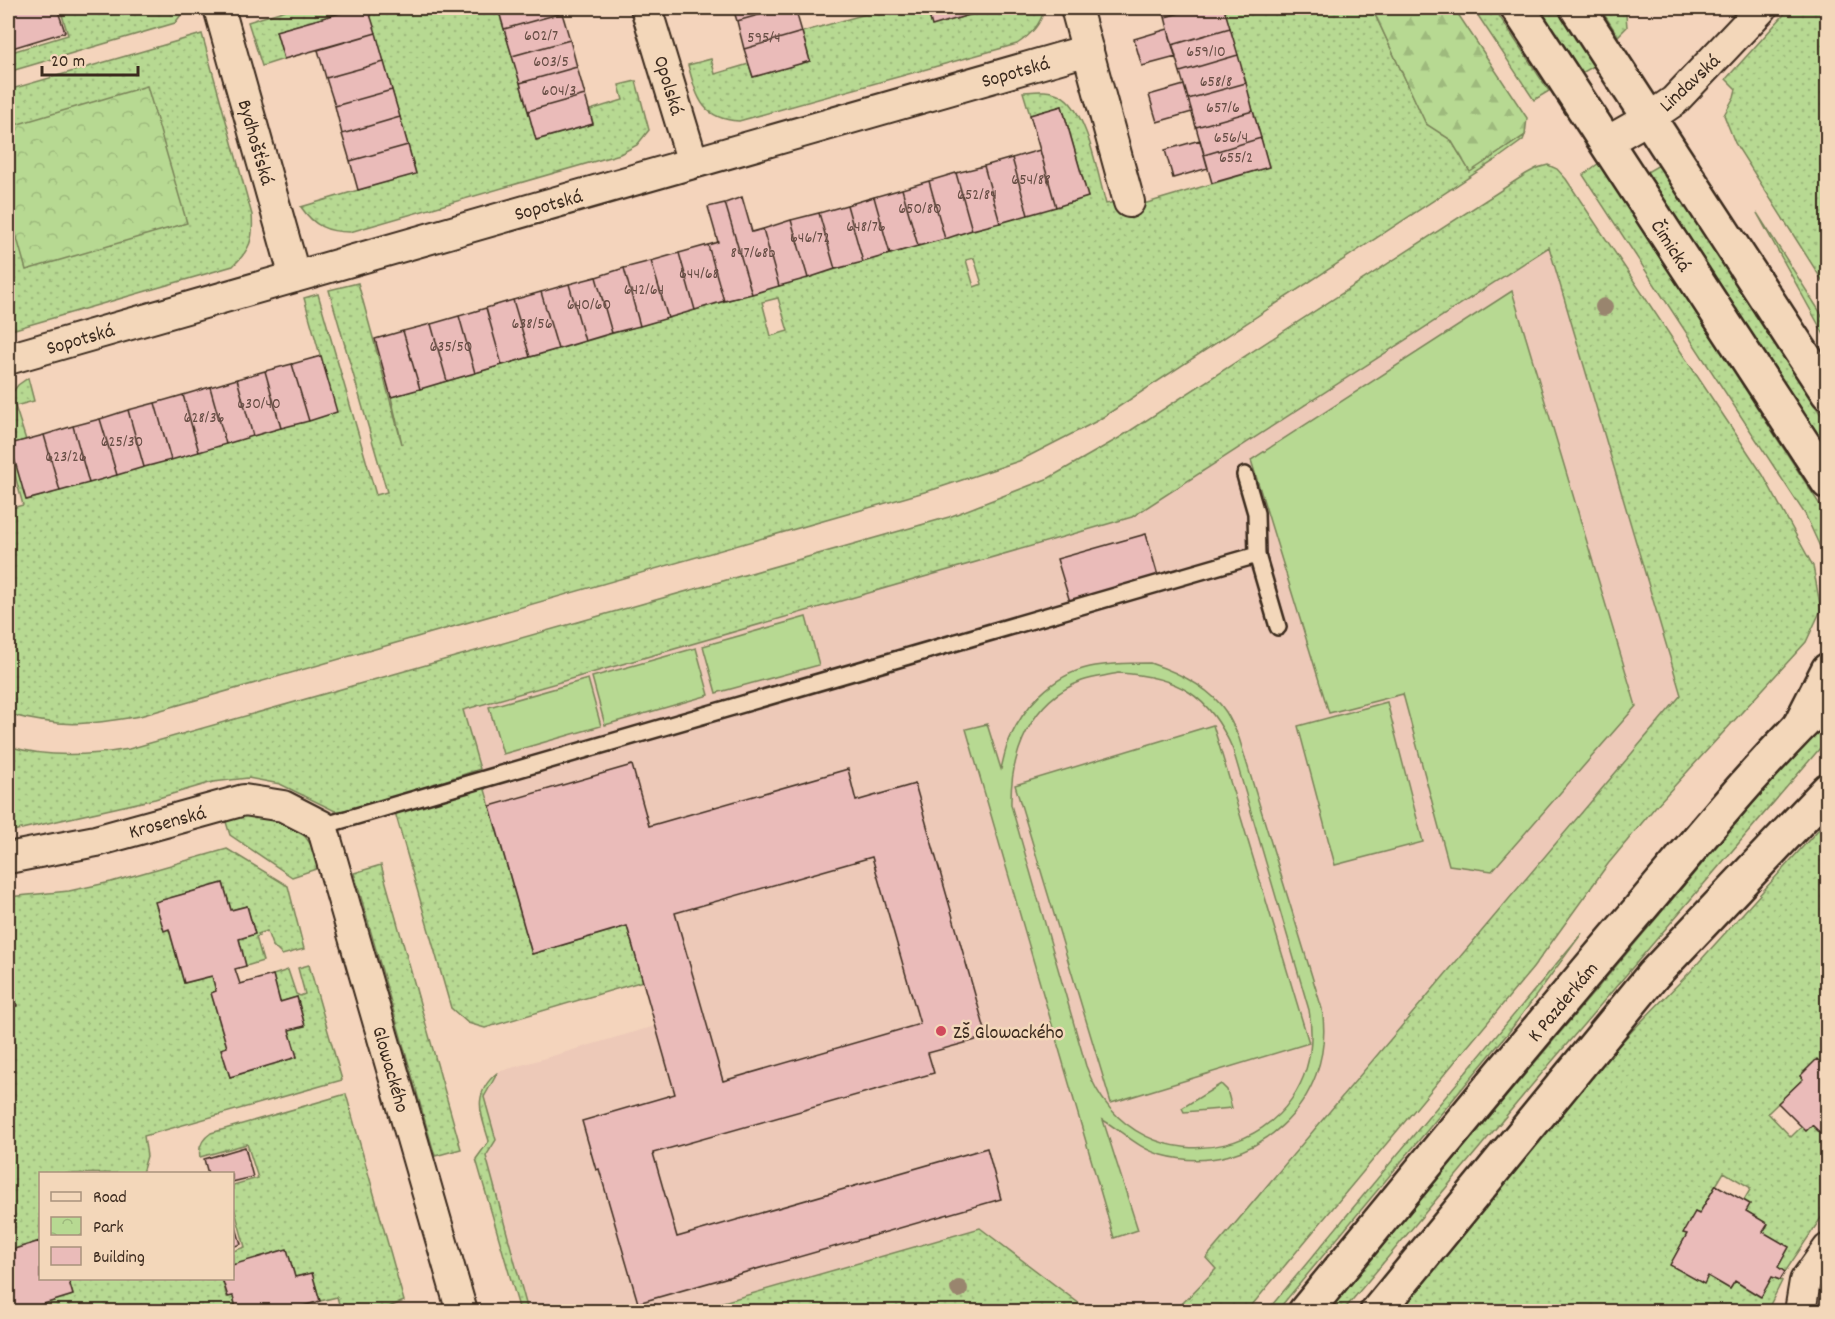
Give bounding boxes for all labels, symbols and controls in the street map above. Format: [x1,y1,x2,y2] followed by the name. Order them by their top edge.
[524,25,558,48] house number: 602/7
[747,27,781,50] house number: 595/4
[42,39,138,77] scale bar
[1186,41,1226,64] house number: 659/10
[1654,48,1728,120] street label: Lindavská
[51,50,85,75] text: 20 m
[533,51,569,74] house number: 603/5
[978,51,1053,97] street label: Sopotská
[645,53,689,119] street label: Opolská
[1200,71,1232,94] house number: 658/8
[542,80,576,103] house number: 604/3
[229,97,280,189] street label: Bydhošťská
[1206,97,1240,120] house number: 657/6
[1214,127,1248,150] house number: 656/4
[1219,147,1253,170] house number: 655/2
[1011,169,1051,192] house number: 654/88
[511,184,586,230] street label: Sopotská
[957,184,997,207] house number: 652/84
[898,198,942,221] house number: 650/80
[1642,215,1697,278] street label: Čimická
[846,216,886,239] house number: 648/76
[790,227,830,250] house number: 646/72
[731,242,776,265] house number: 847/68b
[679,263,719,286] house number: 644/68
[624,279,664,302] house number: 642/64
[567,294,611,317] house number: 640/60
[511,313,553,336] house number: 638/56
[43,318,118,364] street label: Sopotská
[429,336,473,359] house number: 635/50
[237,393,281,416] house number: 630/40
[184,407,225,430] house number: 628/36
[101,431,143,454] house number: 625/30
[45,446,87,469] house number: 623/26
[126,800,209,848] street label: Krosenská
[1522,957,1606,1049] street label: K Pazderkám
[953,1020,1064,1048] place label: ZŠ Glowackého
[363,1023,415,1117] street label: Glowackého
[934,1024,948,1038] marker: ZŠ Glowackého
[39,1172,234,1280] legend
[93,1186,127,1211] text: Road
[93,1216,124,1241] text: Park
[93,1246,145,1271] text: Building

